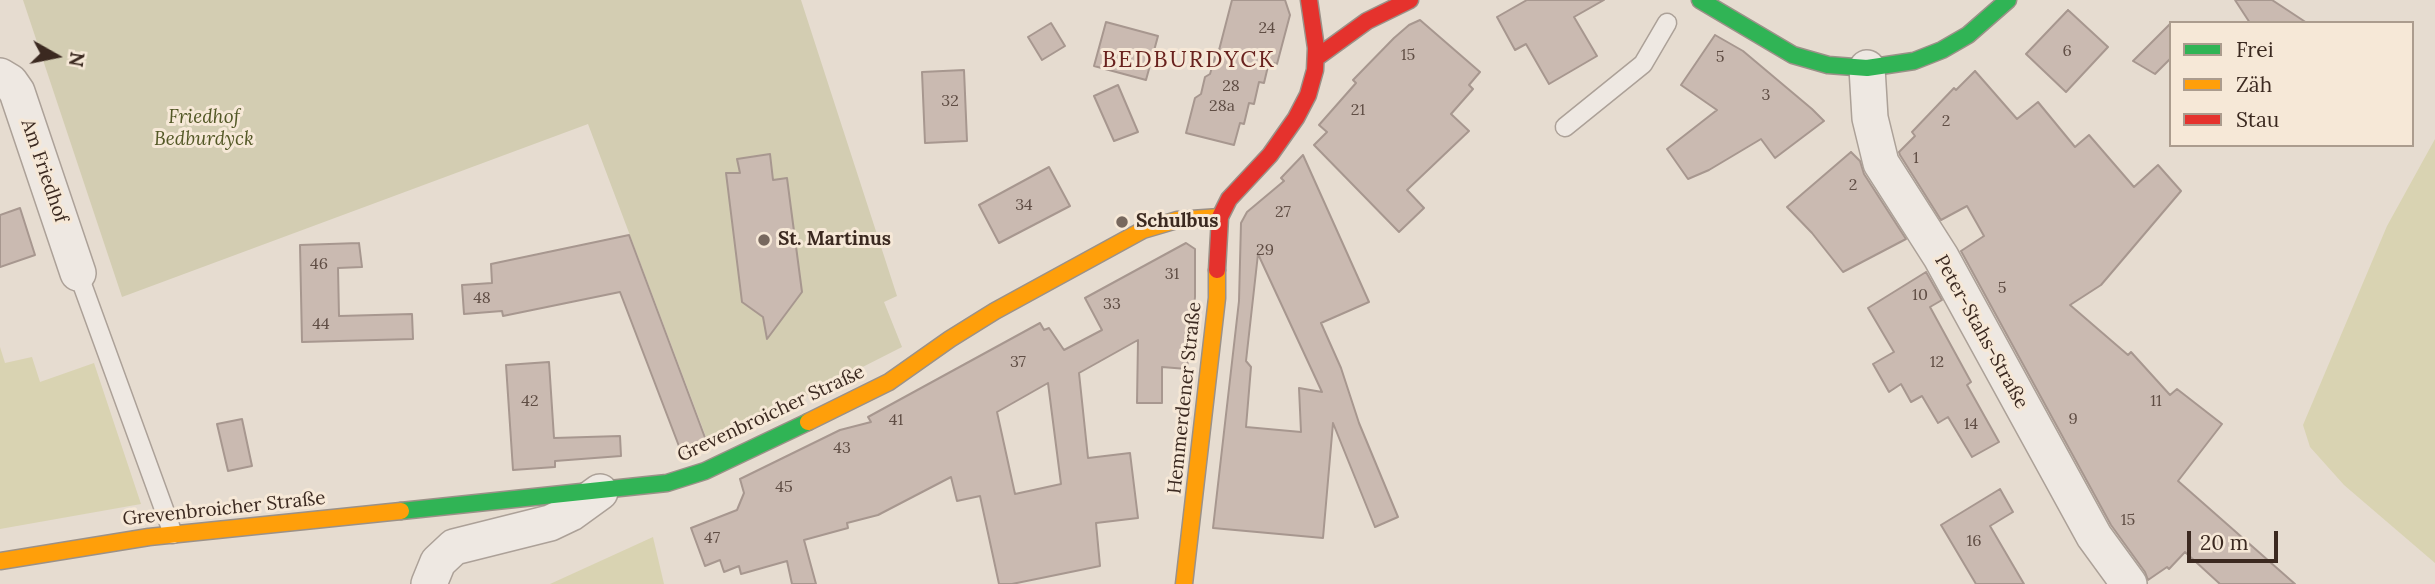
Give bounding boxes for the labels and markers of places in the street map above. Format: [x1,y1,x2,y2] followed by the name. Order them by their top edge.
[1136,211,1218,233] place label: Schulbus
[1114,214,1130,230] marker: Schulbus
[778,229,891,251] place label: St. Martinus
[756,232,772,248] marker: St. Martinus

